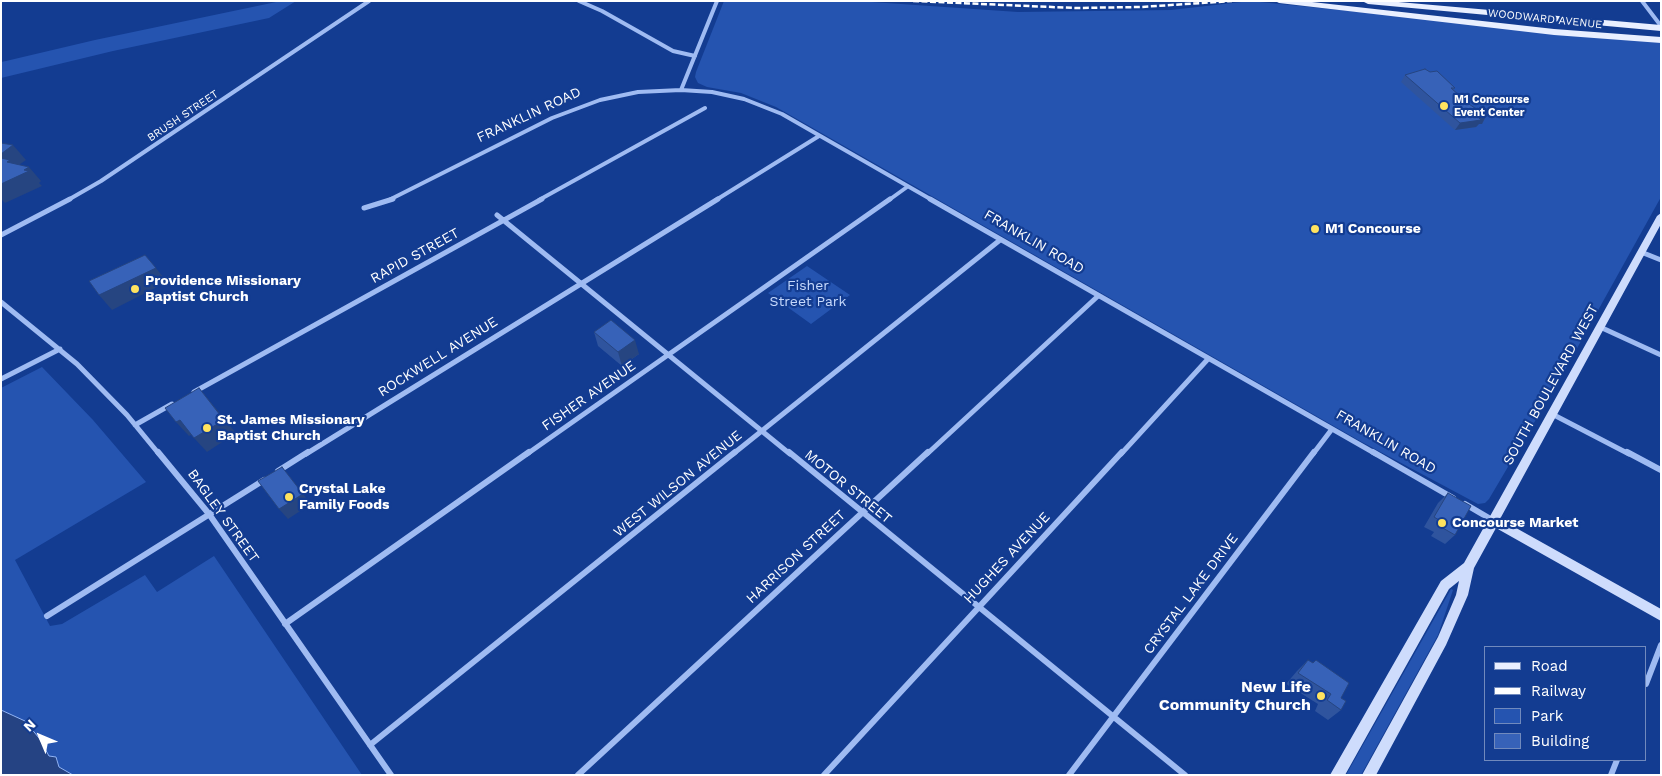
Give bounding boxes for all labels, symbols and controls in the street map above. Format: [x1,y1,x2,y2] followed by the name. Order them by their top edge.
[1487,6,1603,32] street label: WOODWARD AVENUE
[474,84,584,146] street label: FRANKLIN ROAD
[145,87,221,145] street label: BRUSH STREET
[1454,93,1529,119] place label: M1 Concourse Event Center
[1438,100,1450,112] marker: M1 Concourse Event Center
[981,207,1087,277] street label: FRANKLIN ROAD
[1325,221,1421,237] place label: M1 Concourse
[1309,223,1321,235] marker: M1 Concourse
[368,225,462,287] street label: RAPID STREET
[145,273,301,306] place label: Providence Missionary Baptist Church
[769,278,847,310] park label: Fisher Street Park
[129,283,141,295] marker: Providence Missionary Baptist Church
[1500,302,1602,468] street label: SOUTH BOULEVARD WEST
[375,313,501,401] street label: ROCKWELL AVENUE
[539,357,639,435] street label: FISHER AVENUE
[1333,407,1439,477] street label: FRANKLIN ROAD
[217,412,365,444] place label: St. James Missionary Baptist Church
[201,422,213,434] marker: St. James Missionary Baptist Church
[610,427,746,541] street label: WEST WILSON AVENUE
[801,447,895,527] street label: MOTOR STREET
[184,466,262,566] street label: BAGLEY STREET
[299,481,389,514] place label: Crystal Lake Family Foods
[283,491,295,503] marker: Crystal Lake Family Foods
[743,507,849,607] street label: HARRISON STREET
[960,509,1054,607] street label: HUGHES AVENUE
[1452,515,1578,531] place label: Concourse Market
[1436,517,1448,529] marker: Concourse Market
[1140,530,1242,658] street label: CRYSTAL LAKE DRIVE
[1484,646,1647,761] legend
[1531,657,1568,675] text: Road
[1159,677,1311,715] place label: New Life Community Church
[1531,682,1586,700] text: Railway
[1315,690,1327,702] marker: New Life Community Church
[1531,707,1563,725] text: Park
[15,711,65,761] north arrow
[20,716,39,735] text: N
[1531,732,1589,750] text: Building

